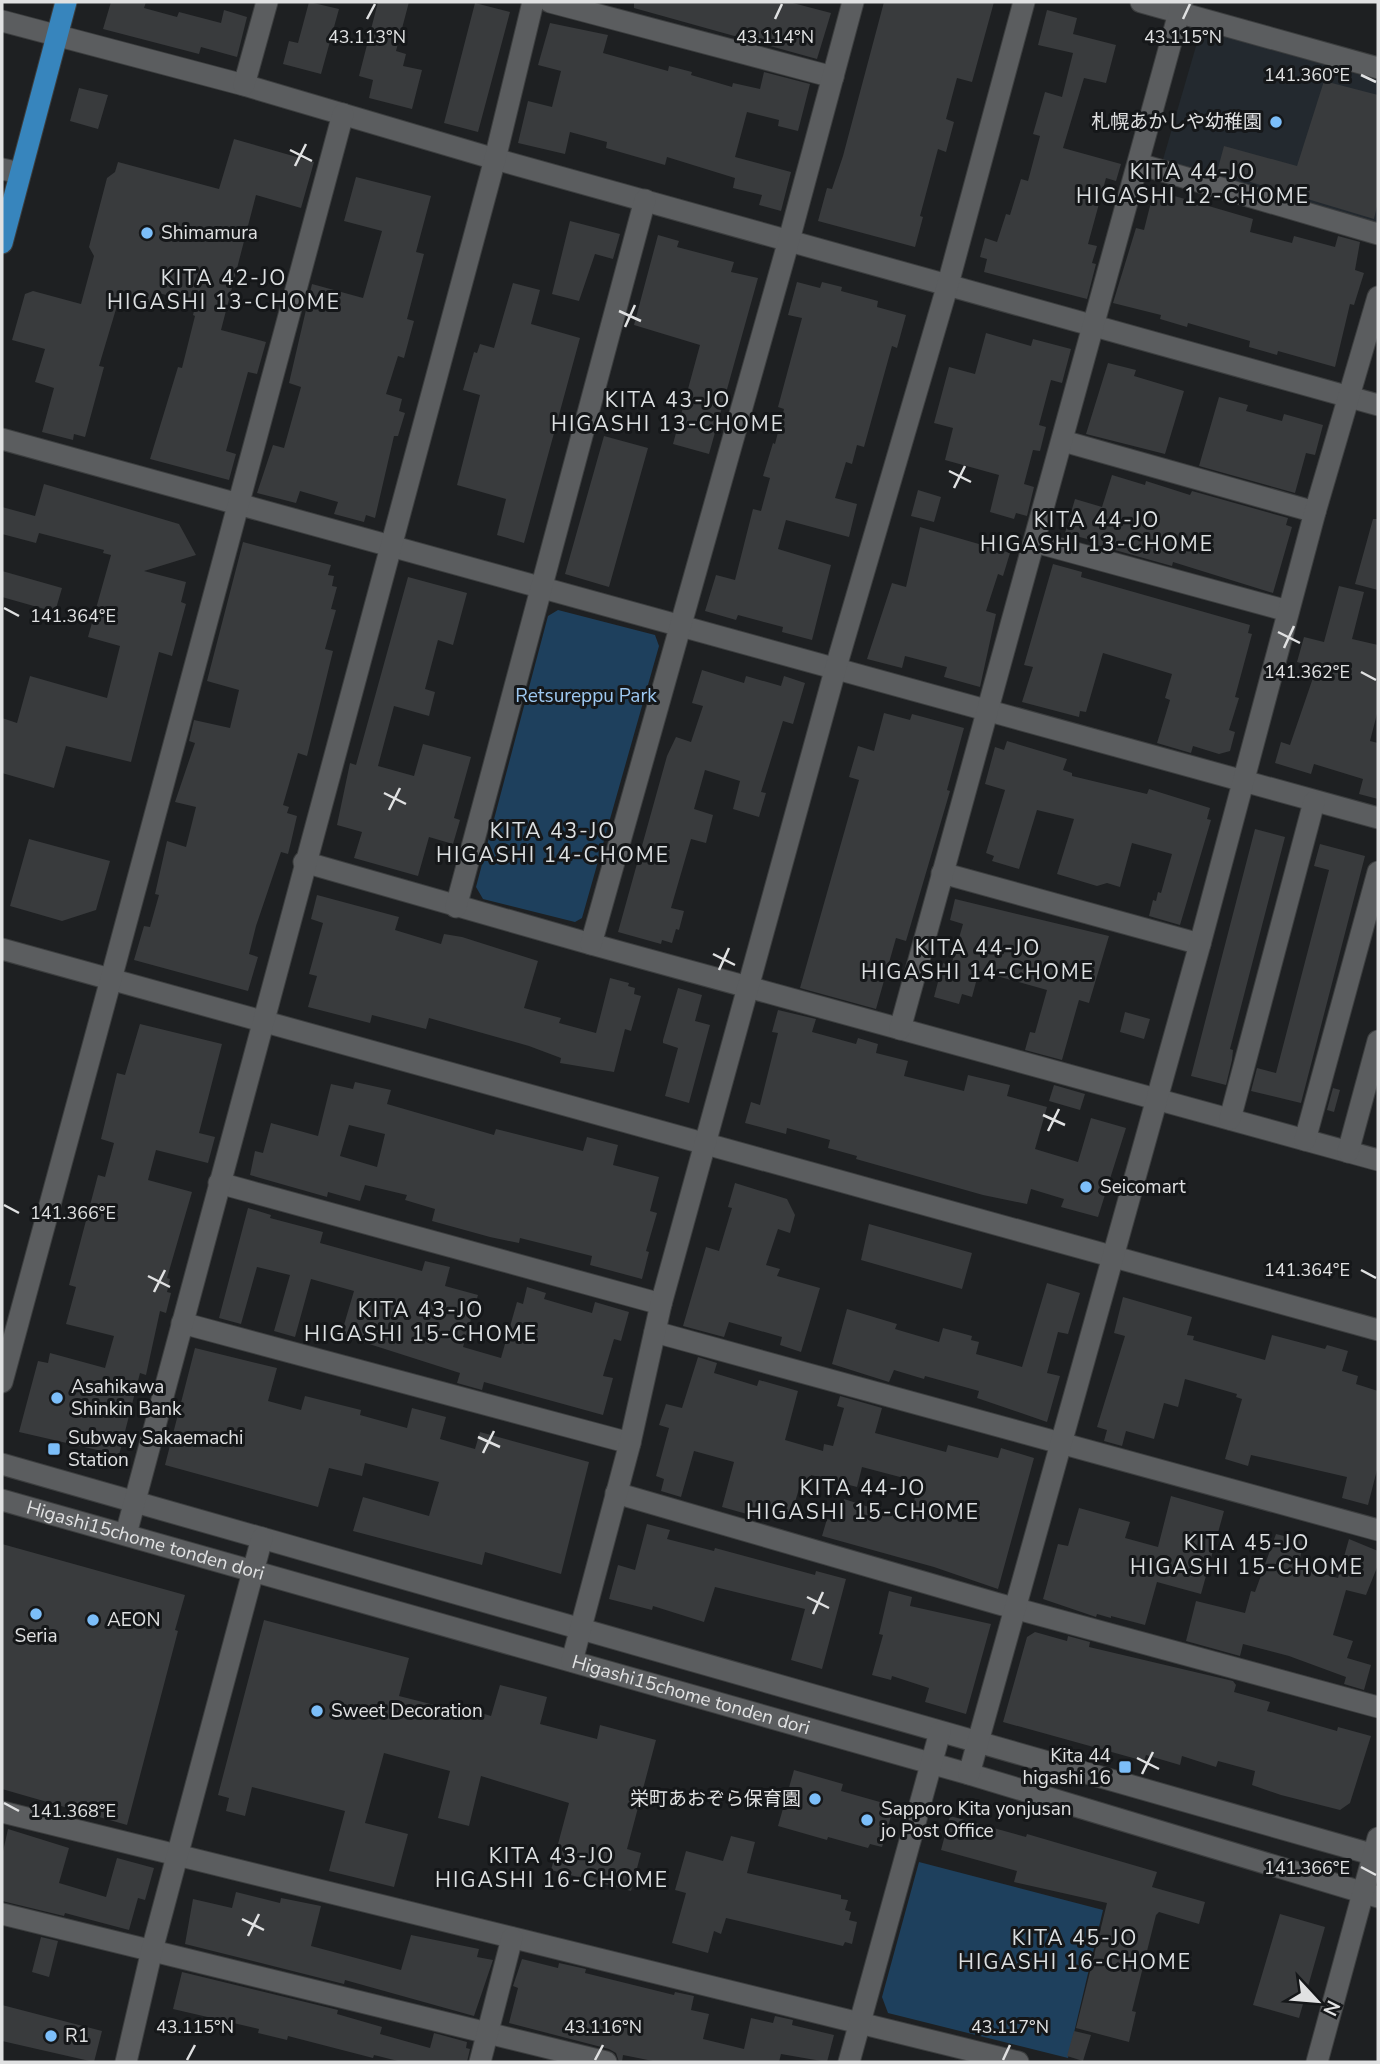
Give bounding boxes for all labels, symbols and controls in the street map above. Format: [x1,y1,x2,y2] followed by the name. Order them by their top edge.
[328,25,406,49] text: 43.113°N
[736,25,814,49] text: 43.114°N
[1144,25,1222,49] text: 43.115°N
[1264,63,1350,87] text: 141.360°E
[1091,109,1262,135] place label: 札幌あかしや幼稚園
[1268,114,1284,130] marker: 札幌あかしや幼稚園
[1076,158,1310,210] district label: KITA 44-JO HIGASHI 12-CHOME
[161,220,258,246] place label: Shimamura
[139,225,155,241] marker: Shimamura
[107,264,341,316] district label: KITA 42-JO HIGASHI 13-CHOME
[551,386,785,438] district label: KITA 43-JO HIGASHI 13-CHOME
[980,506,1214,558] district label: KITA 44-JO HIGASHI 13-CHOME
[30,604,116,628] text: 141.364°E
[1264,660,1350,684] text: 141.362°E
[515,683,657,709] park label: Retsureppu Park
[436,817,670,869] district label: KITA 43-JO HIGASHI 14-CHOME
[861,934,1095,986] district label: KITA 44-JO HIGASHI 14-CHOME
[1100,1174,1186,1200] place label: Seicomart
[1078,1179,1094,1195] marker: Seicomart
[30,1201,116,1225] text: 141.366°E
[1264,1258,1350,1282] text: 141.364°E
[304,1296,538,1348] district label: KITA 43-JO HIGASHI 15-CHOME
[71,1374,182,1422] place label: Asahikawa Shinkin Bank
[49,1390,65,1406] marker: Asahikawa Shinkin Bank
[68,1425,243,1473] place label: Subway Sakaemachi Station
[46,1441,62,1457] marker: Subway Sakaemachi Station
[746,1474,980,1526] district label: KITA 44-JO HIGASHI 15-CHOME
[23,1495,267,1587] street label: Higashi15chome tonden dori
[1130,1529,1364,1581] district label: KITA 45-JO HIGASHI 15-CHOME
[28,1606,44,1622] marker: Seria
[107,1607,161,1633] place label: AEON
[85,1612,101,1628] marker: AEON
[14,1623,58,1649] place label: Seria
[569,1649,813,1741] street label: Higashi15chome tonden dori
[331,1698,483,1724] place label: Sweet Decoration
[309,1703,325,1719] marker: Sweet Decoration
[1023,1743,1111,1791] place label: Kita 44 higashi 16
[1117,1759,1133,1775] marker: Kita 44 higashi 16
[630,1786,801,1812] place label: 栄町あおぞら保育園
[807,1791,823,1807] marker: 栄町あおぞら保育園
[879,1796,1072,1844] place label: Sapporo Kita yonjusan jo Post Office
[30,1799,116,1823] text: 141.368°E
[859,1812,875,1828] marker: Sapporo Kita yonjusan jo Post Office
[435,1842,669,1894] district label: KITA 43-JO HIGASHI 16-CHOME
[1264,1856,1350,1880] text: 141.366°E
[958,1924,1192,1976] district label: KITA 45-JO HIGASHI 16-CHOME
[1282,1966,1352,2036] north arrow
[1317,1996,1346,2020] text: N
[156,2015,234,2039] text: 43.115°N
[564,2015,642,2039] text: 43.116°N
[971,2015,1049,2039] text: 43.117°N
[65,2023,89,2049] place label: R1
[43,2028,59,2044] marker: R1

